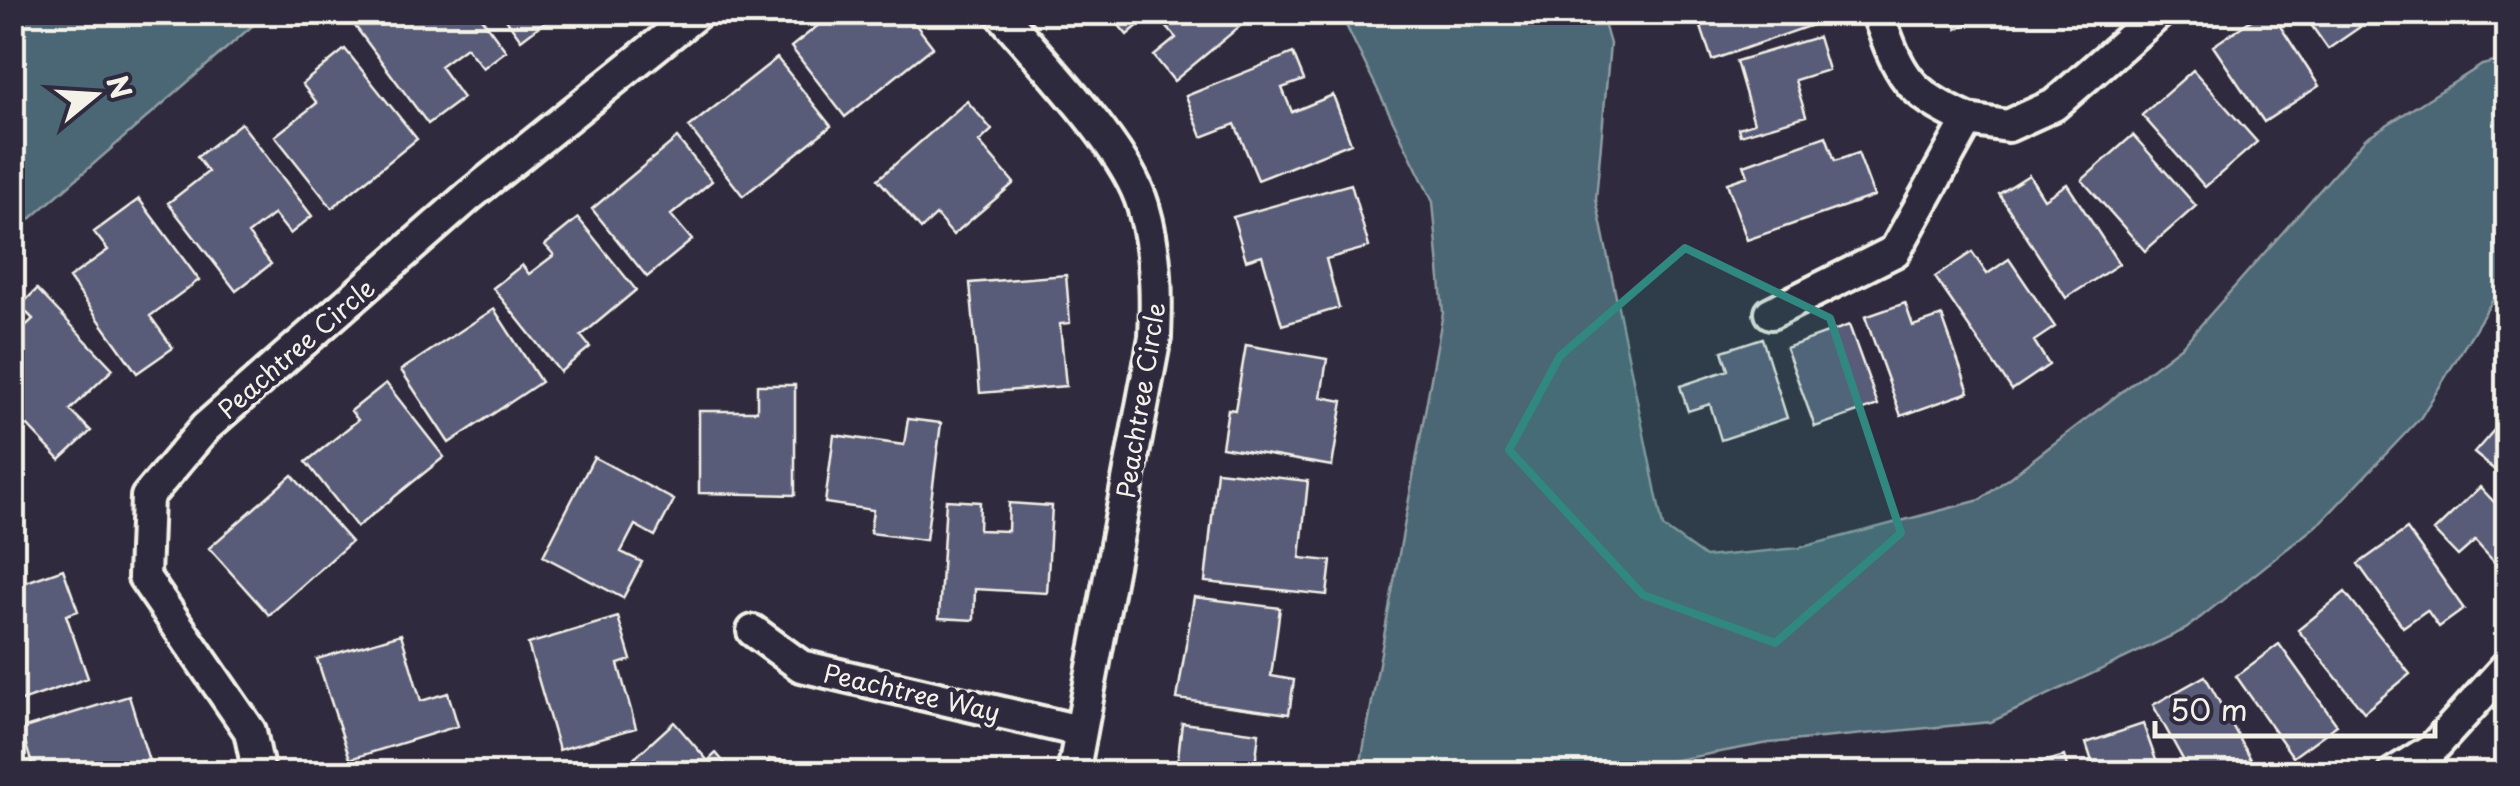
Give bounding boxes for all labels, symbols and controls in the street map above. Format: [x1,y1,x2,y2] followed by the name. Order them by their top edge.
[45,45,145,145] north arrow
[96,70,144,104] text: N
[209,269,383,427] street label: Peachtree Circle
[1106,299,1174,501] street label: Peachtree Circle
[820,653,1004,731] street label: Peachtree Way
[2155,676,2435,738] scale bar
[2170,686,2248,731] text: 50 m

